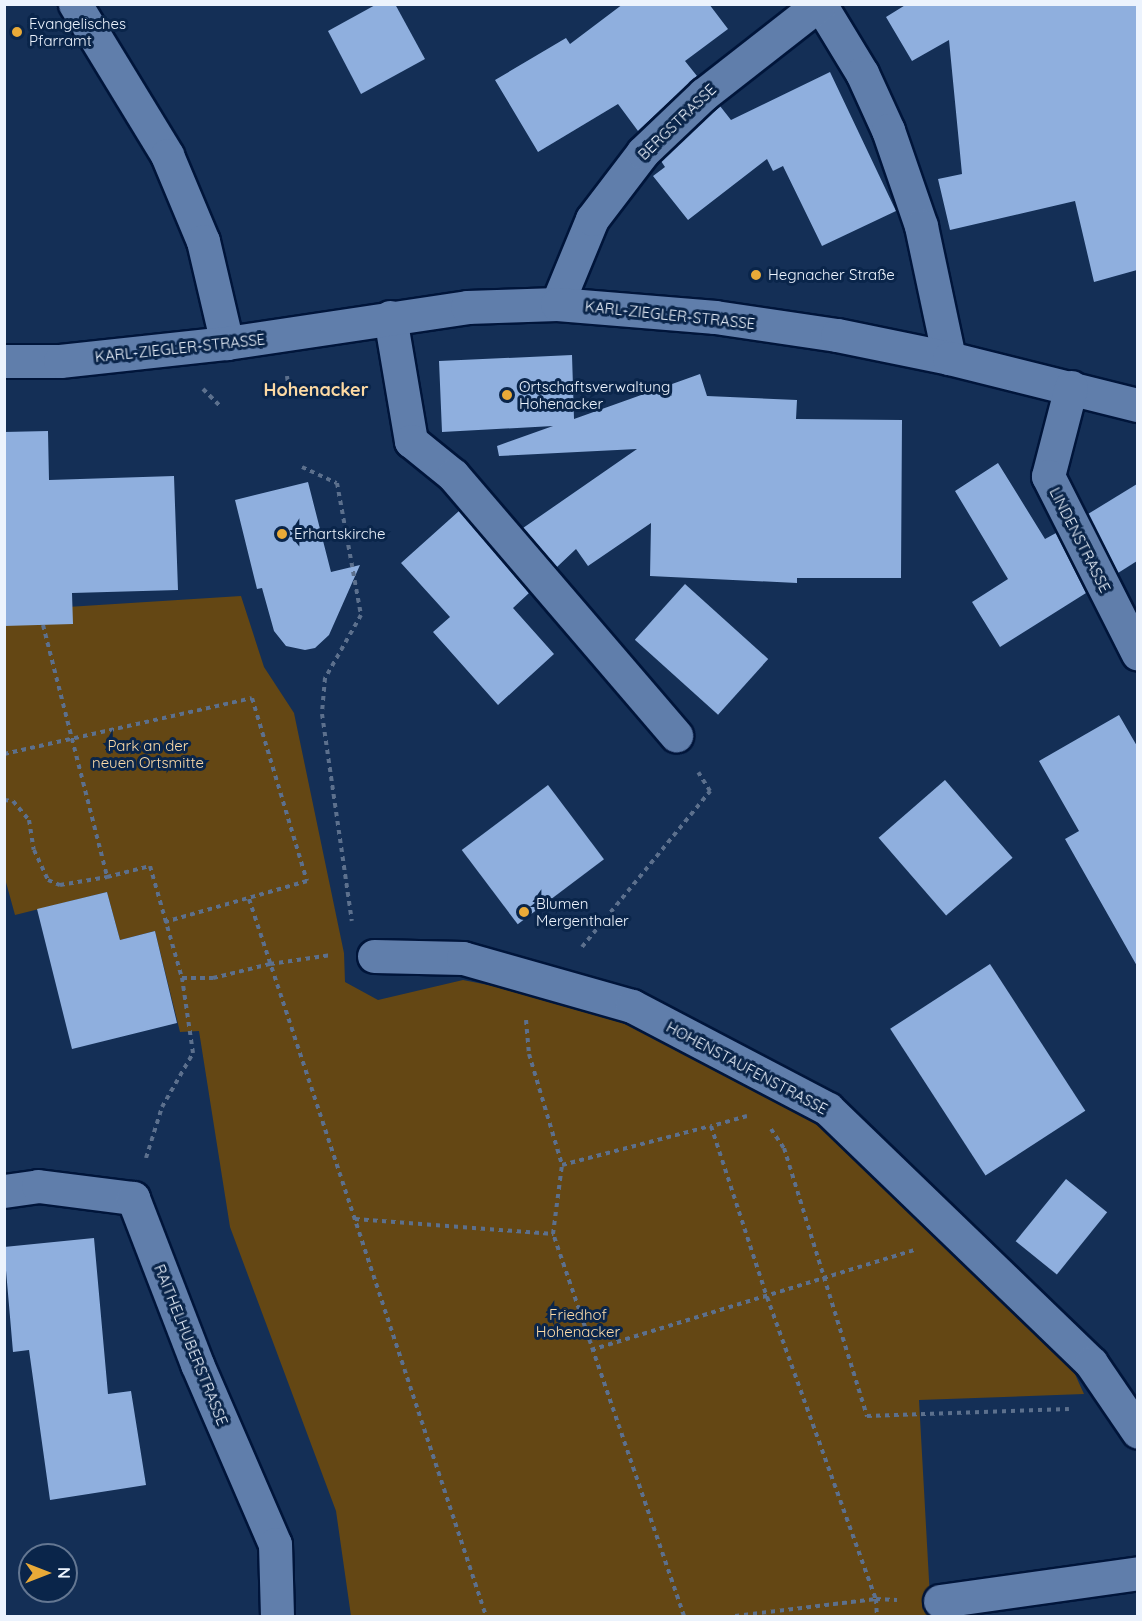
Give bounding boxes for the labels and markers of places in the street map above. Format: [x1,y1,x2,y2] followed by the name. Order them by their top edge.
[29,14,126,49] place label: Evangelisches Pfarramt
[10,25,24,39] marker: Evangelisches Pfarramt
[768,266,895,284] place label: Hegnacher Straße
[749,268,763,282] marker: Hegnacher Straße
[519,377,670,412] place label: Ortschaftsverwaltung Hohenacker
[500,388,514,402] marker: Ortschaftsverwaltung Hohenacker
[294,525,386,543] place label: Erhartskirche
[275,527,289,541] marker: Erhartskirche
[536,894,629,929] place label: Blumen Mergenthaler
[517,905,531,919] marker: Blumen Mergenthaler

